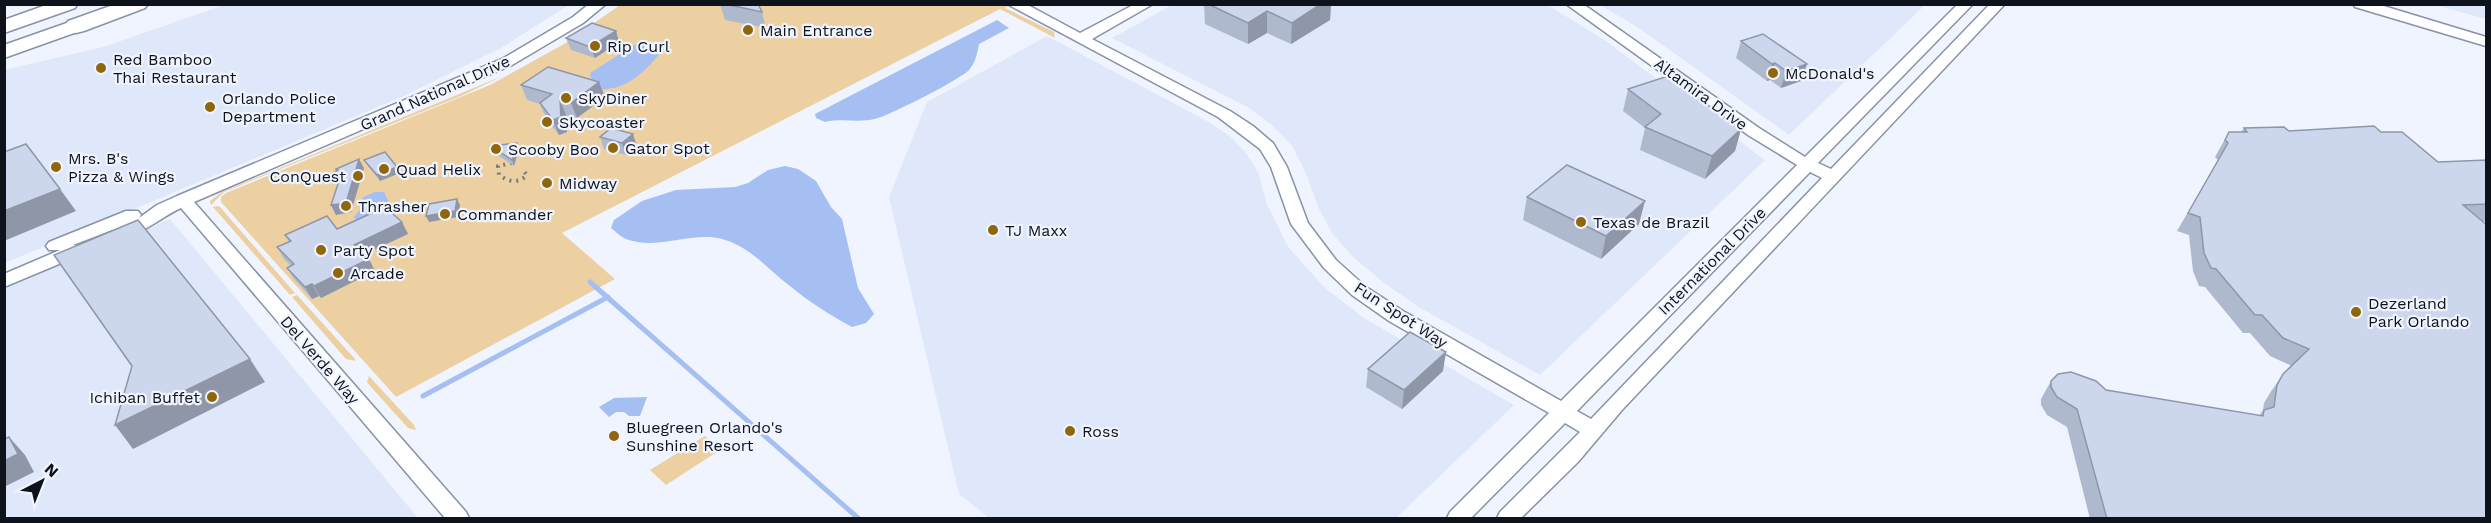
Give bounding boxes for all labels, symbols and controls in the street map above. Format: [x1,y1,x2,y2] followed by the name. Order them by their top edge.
[760,21,872,40] place label: Main Entrance
[741,23,755,37] marker: Main Entrance
[607,37,670,56] place label: Rip Curl
[588,39,602,53] marker: Rip Curl
[113,50,237,87] place label: Red Bamboo Thai Restaurant
[357,51,513,135] street label: Grand National Drive
[1651,54,1751,134] street label: Altamira Drive
[94,61,108,75] marker: Red Bamboo Thai Restaurant
[1785,64,1875,83] place label: McDonald's
[1766,66,1780,80] marker: McDonald's
[222,89,336,126] place label: Orlando Police Department
[578,89,647,108] place label: SkyDiner
[559,91,573,105] marker: SkyDiner
[203,100,217,114] marker: Orlando Police Department
[559,113,646,132] place label: Skycoaster
[540,115,554,129] marker: Skycoaster
[625,139,710,158] place label: Gator Spot
[508,140,599,159] place label: Scooby Boo
[606,141,620,155] marker: Gator Spot
[489,142,503,156] marker: Scooby Boo
[68,149,175,186] place label: Mrs. B's Pizza & Wings
[49,160,63,174] marker: Mrs. B's Pizza & Wings
[396,160,481,179] place label: Quad Helix
[377,162,391,176] marker: Quad Helix
[269,167,346,186] place label: ConQuest
[351,169,365,183] marker: ConQuest
[559,174,618,193] place label: Midway
[540,176,554,190] marker: Midway
[358,197,427,216] place label: Thrasher
[339,199,353,213] marker: Thrasher
[1654,203,1770,319] street label: International Drive
[457,205,553,224] place label: Commander
[438,207,452,221] marker: Commander
[1593,213,1709,232] place label: Texas de Brazil
[1574,215,1588,229] marker: Texas de Brazil
[1005,221,1067,240] place label: TJ Maxx
[986,223,1000,237] marker: TJ Maxx
[333,241,415,260] place label: Party Spot
[314,243,328,257] marker: Party Spot
[350,264,404,283] place label: Arcade
[331,266,345,280] marker: Arcade
[1351,278,1452,353] street label: Fun Spot Way
[2368,294,2469,331] place label: Dezerland Park Orlando
[2349,305,2363,319] marker: Dezerland Park Orlando
[276,312,364,409] street label: Del Verde Way
[89,388,200,407] place label: Ichiban Buffet
[205,390,219,404] marker: Ichiban Buffet
[626,418,783,455] place label: Bluegreen Orlando's Sunshine Resort
[1082,422,1119,441] place label: Ross
[1063,424,1077,438] marker: Ross
[607,429,621,443] marker: Bluegreen Orlando's Sunshine Resort
[12,451,72,511] north arrow
[41,459,62,481] text: N

